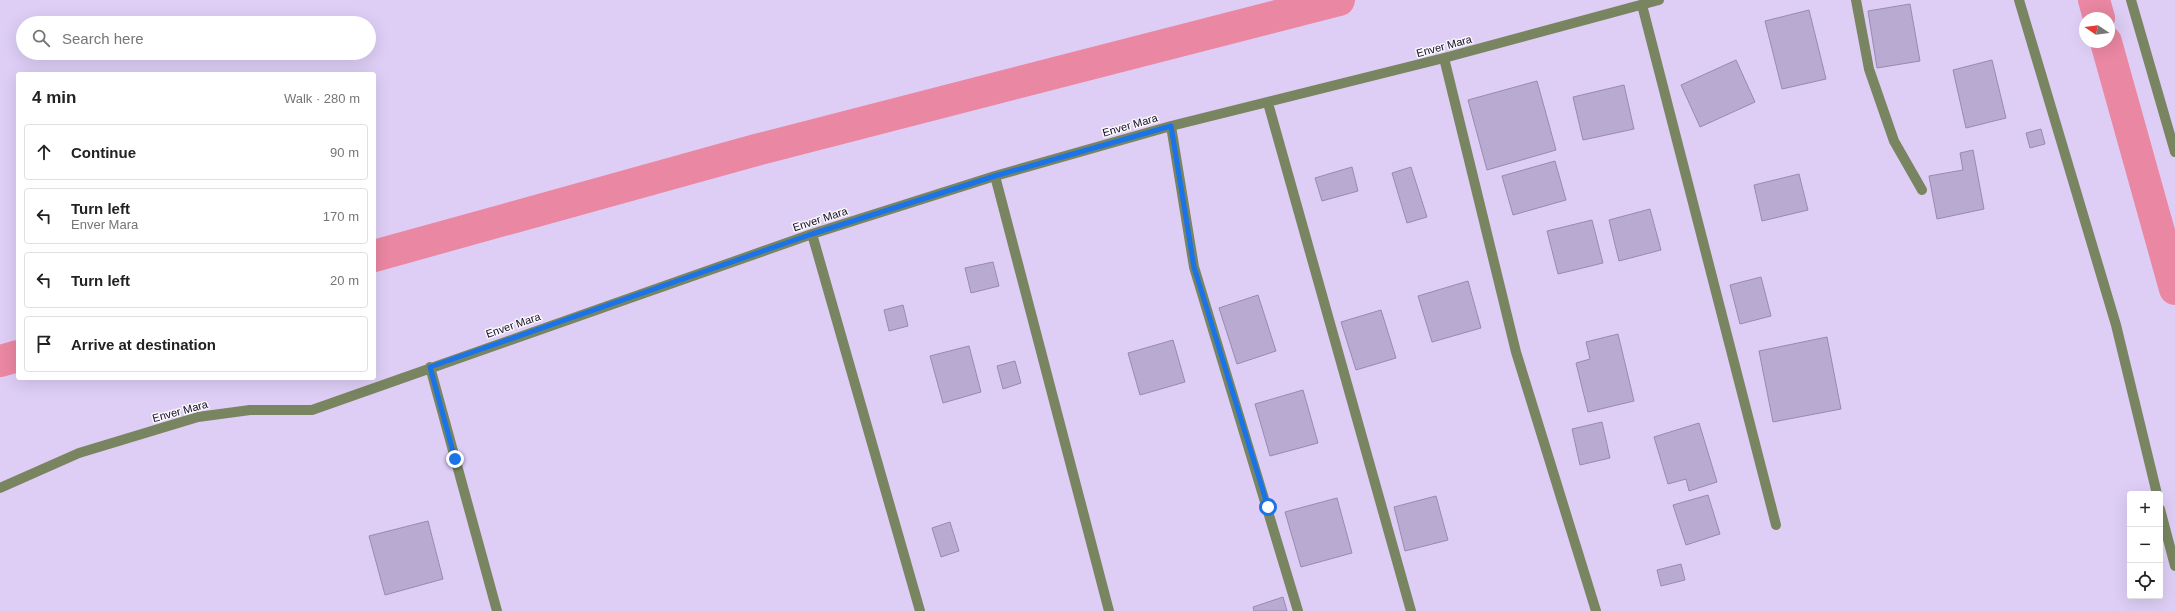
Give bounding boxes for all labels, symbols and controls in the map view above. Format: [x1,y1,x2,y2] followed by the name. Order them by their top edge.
[2079,12,2115,48] north arrow
[16,16,376,60] search box
[30,27,52,49] icon: search
[62,30,144,47] text: Search here
[1415,33,1474,59] street label: Enver Mara
[32,88,76,107] text: 4 min
[284,91,360,106] text: Walk · 280 m
[1101,111,1160,139] street label: Enver Mara
[33,141,55,163] icon: ahead
[71,144,136,161] text: Continue
[330,145,359,160] text: 90 m
[71,200,130,217] text: Turn left
[791,204,850,233] street label: Enver Mara
[33,205,55,227] icon: left
[323,209,359,224] text: 170 m
[71,217,138,232] text: Enver Mara
[33,269,55,291] icon: left
[71,272,130,289] text: Turn left
[330,273,359,288] text: 20 m
[484,310,543,340] street label: Enver Mara
[33,333,55,355] icon: arrive
[71,336,216,353] text: Arrive at destination
[151,398,210,424] street label: Enver Mara
[446,450,464,468] route end
[2127,491,2163,599] map controls
[2127,491,2163,527] button: +
[1259,498,1277,516] route start
[2127,527,2163,563] button: −
[2127,563,2163,599] button: locate

